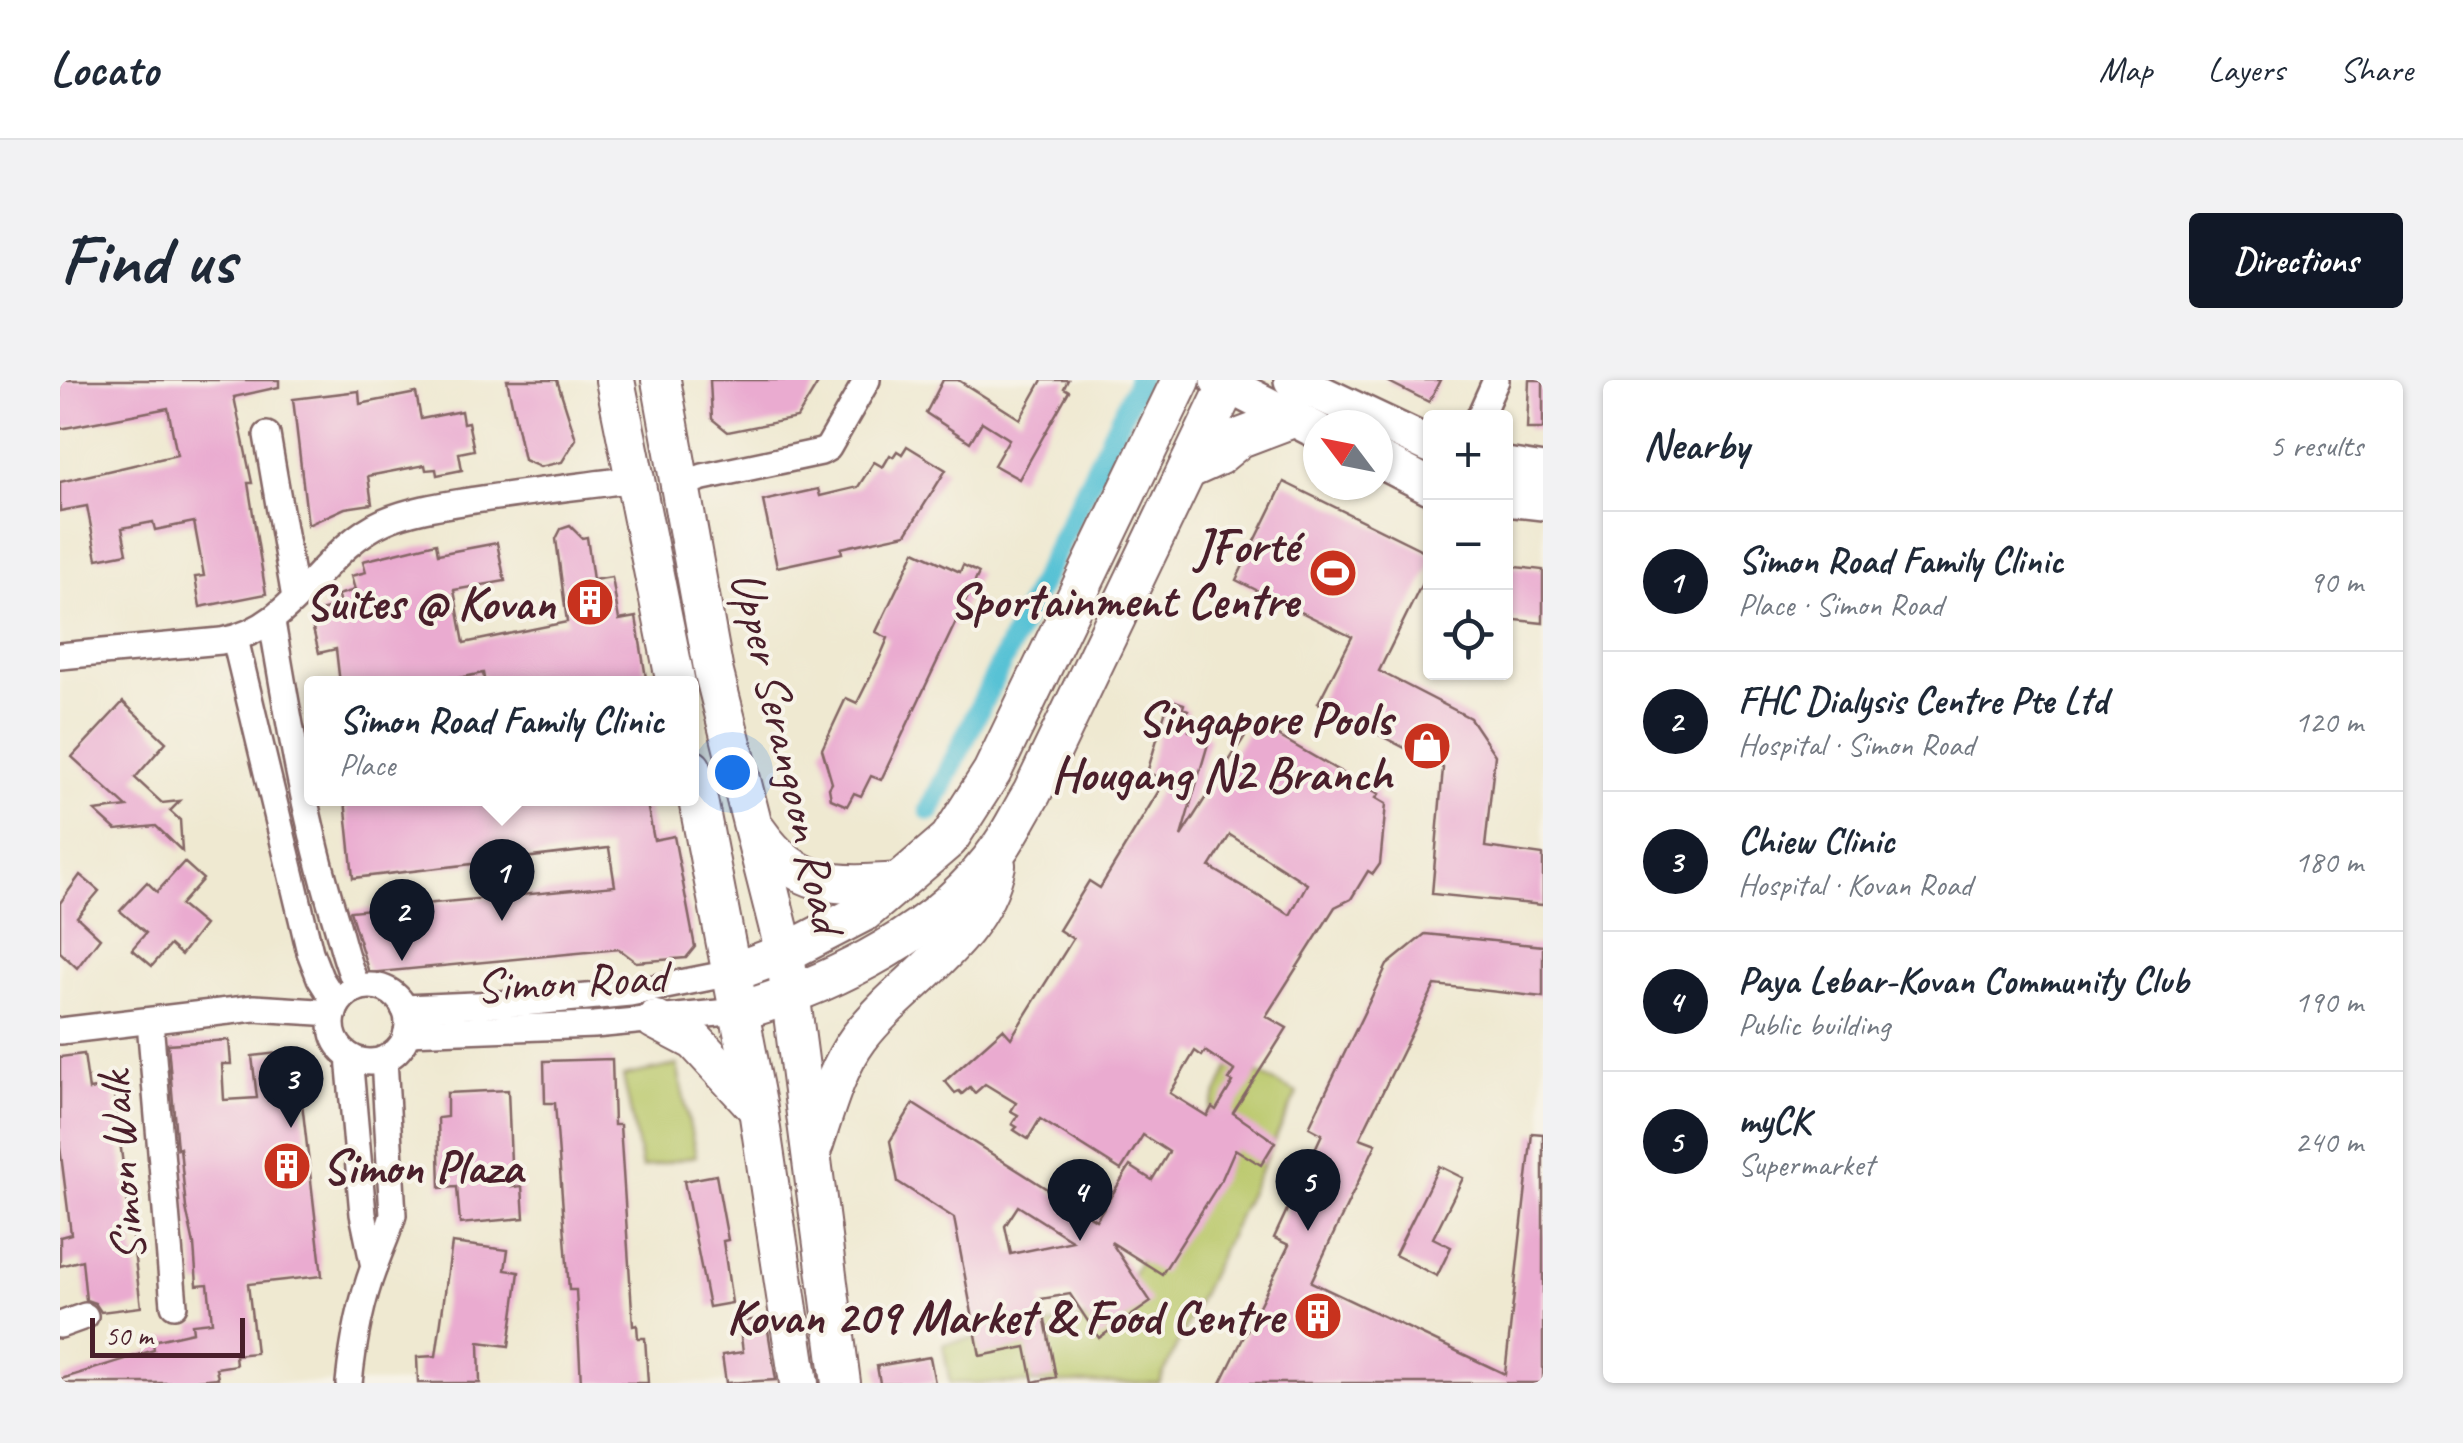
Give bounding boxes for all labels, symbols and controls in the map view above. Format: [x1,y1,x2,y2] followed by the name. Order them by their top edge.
[50,39,158,99] text: Locato
[2099,47,2152,92] text: Map
[2207,47,2285,92] text: Layers
[2340,47,2413,92] text: Share
[2189,213,2403,308] button: Directions
[60,216,235,304] text: Find us
[1303,410,1393,500] north arrow
[1423,410,1513,680] map controls
[1423,410,1513,500] button: +
[1643,419,1749,472] text: Nearby
[2269,425,2363,466] text: 5 results
[1423,500,1513,590] button: −
[949,516,1305,631] place label: JForté Sportainment Centre
[1738,537,2063,584] text: Simon Road Family Clinic
[1307,547,1359,599] sports icon: JForté Sportainment Centre
[1668,561,1683,602] text: 1
[2309,561,2363,602] text: 90 m
[717,565,860,944] street label: Upper Serangoon Road
[305,573,556,633] place label: Suites @ Kovan
[564,576,616,628] building icon: Suites @ Kovan
[1738,584,1943,625] text: Place · Simon Road
[1423,590,1513,680] button: locate
[304,676,699,806] popup
[1738,677,2107,724] text: FHC Dialysis Centre Pte Ltd
[1051,689,1396,804] place label: Singapore Pools Hougang N2 Branch
[339,697,664,744] text: Simon Road Family Clinic
[1668,701,1683,742] text: 2
[2294,701,2363,742] text: 120 m
[1401,720,1453,772] shop icon: Singapore Pools Hougang N2 Branch
[1738,724,1974,765] text: Hospital · Simon Road
[339,744,395,785] text: Place
[707,747,758,798] your location
[1738,817,1895,864] text: Chiew Clinic
[470,838,534,921] pin: 1
[1668,841,1683,882] text: 3
[2294,841,2363,882] text: 180 m
[1738,864,1972,905] text: Hospital · Kovan Road
[370,878,434,961] pin: 2
[474,946,674,1016] street label: Simon Road
[1738,957,2188,1004] text: Paya Lebar-Kovan Community Club
[1668,981,1683,1022] text: 4
[2294,981,2363,1022] text: 190 m
[1738,1004,1890,1045] text: Public building
[258,1046,324,1128] pin: 3
[83,1066,159,1264] street label: Simon Walk
[1738,1097,1810,1144] text: myCK
[1669,1121,1682,1162] text: 5
[2294,1121,2363,1162] text: 240 m
[322,1137,526,1197] place label: Simon Plaza
[261,1140,313,1192] building icon: Simon Plaza
[1738,1144,1874,1185] text: Supermarket
[1276,1148,1340,1231] pin: 5
[1048,1158,1112,1241] pin: 4
[727,1287,1287,1347] place label: Kovan 209 Market & Food Centre
[1292,1290,1344,1342] building icon: Kovan 209 Market & Food Centre
[90,1313,245,1358] scale bar
[105,1318,153,1353] text: 50 m

